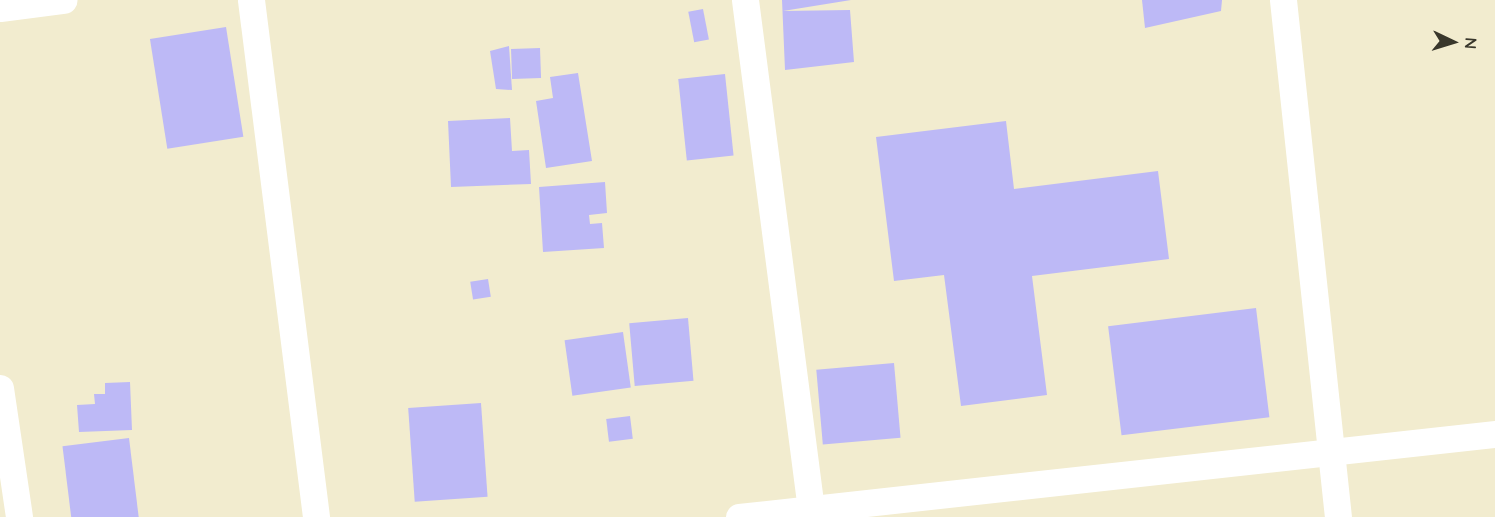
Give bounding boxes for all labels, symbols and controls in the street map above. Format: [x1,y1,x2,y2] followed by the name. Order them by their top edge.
[1423,12,1483,72] north arrow
[1461,37,1481,50] text: N

